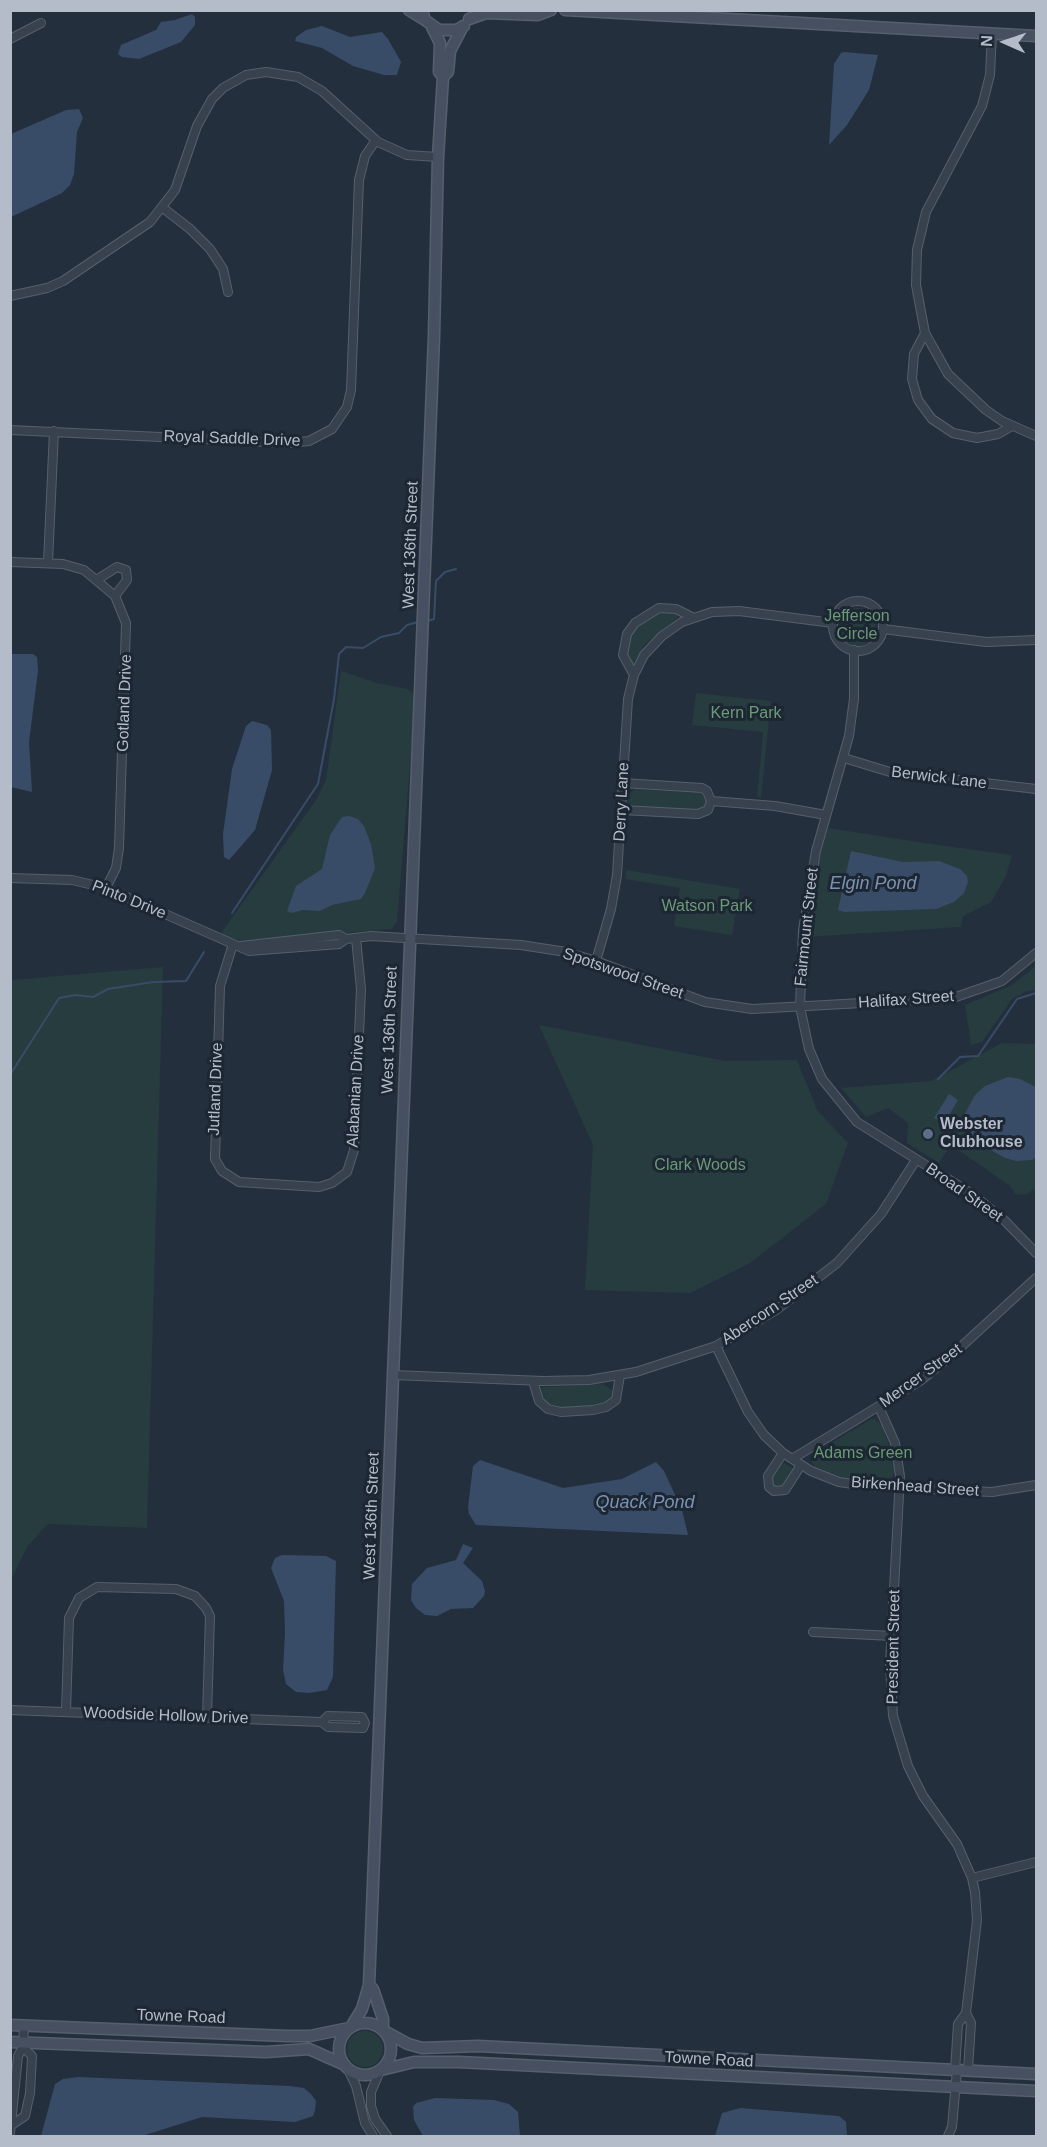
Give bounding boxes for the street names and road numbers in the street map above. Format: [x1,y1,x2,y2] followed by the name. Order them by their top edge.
[163,427,301,451] street label: Royal Saddle Drive
[399,481,423,609] street label: West 136th Street
[114,654,136,752] street label: Gotland Drive
[610,762,634,842] street label: Derry Lane
[890,763,988,793] street label: Berwick Lane
[791,867,823,987] street label: Fairmount Street
[89,876,169,924] street label: Pinto Drive
[560,944,686,1004] street label: Spotswood Street
[378,966,402,1094] street label: West 136th Street
[857,987,955,1013] street label: Halifax Street
[343,1034,369,1148] street label: Alabanian Drive
[205,1042,227,1136] street label: Jutland Drive
[922,1159,1006,1227] street label: Broad Street
[718,1271,822,1349] street label: Abercorn Street
[876,1340,966,1412] street label: Mercer Street
[360,1452,384,1580] street label: West 136th Street
[850,1473,980,1501] street label: Birkenhead Street
[883,1589,905,1705] street label: President Street
[83,1704,249,1728] street label: Woodside Hollow Drive
[136,2006,226,2028] street label: Towne Road
[664,2048,754,2072] street label: Towne Road

